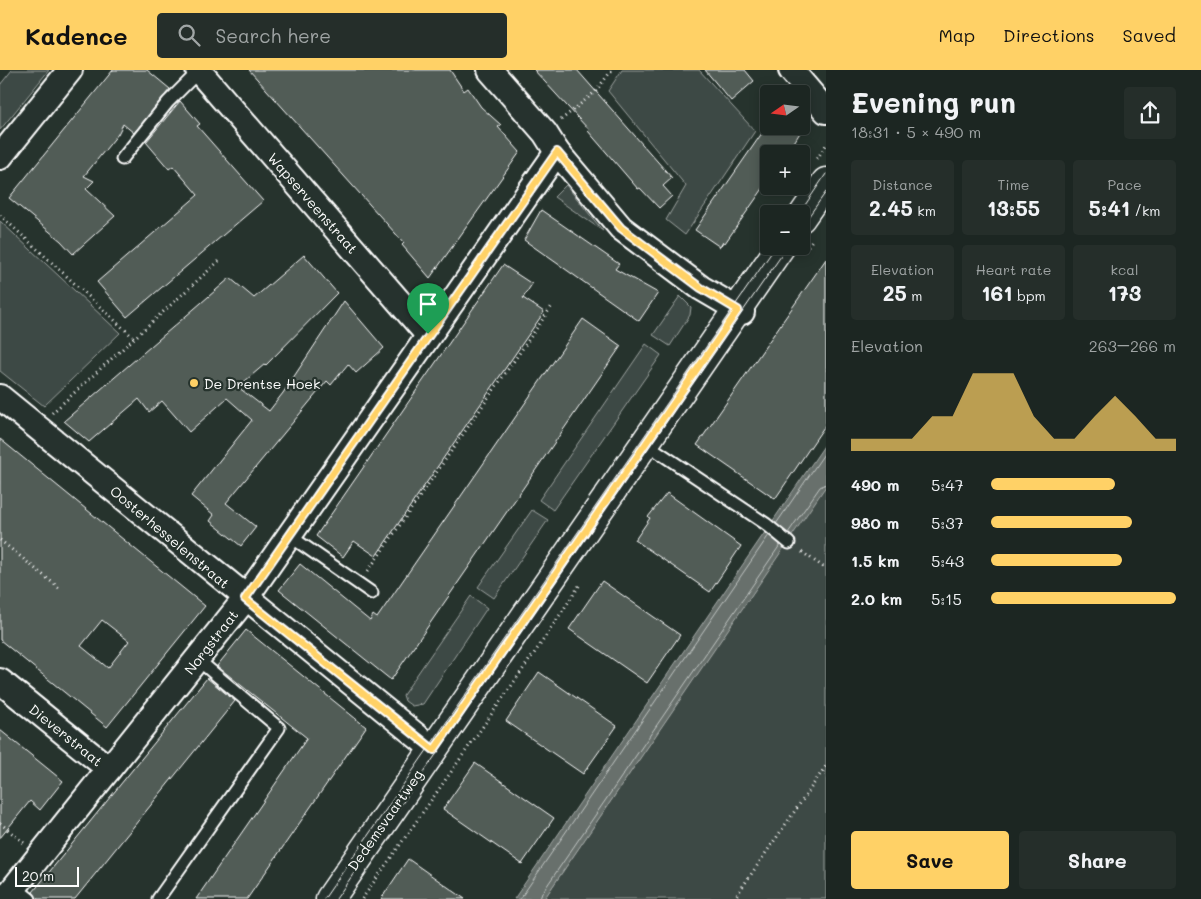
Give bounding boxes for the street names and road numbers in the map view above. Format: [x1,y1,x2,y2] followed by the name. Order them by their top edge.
[264,148,362,258] street label: Wapserveenstraat
[106,481,234,593] street label: Oosterhesselenstraat
[180,606,242,678] street label: Norgstraat
[25,700,107,770] street label: Dieverstraat
[343,766,427,874] street label: Dedemsvaartweg

